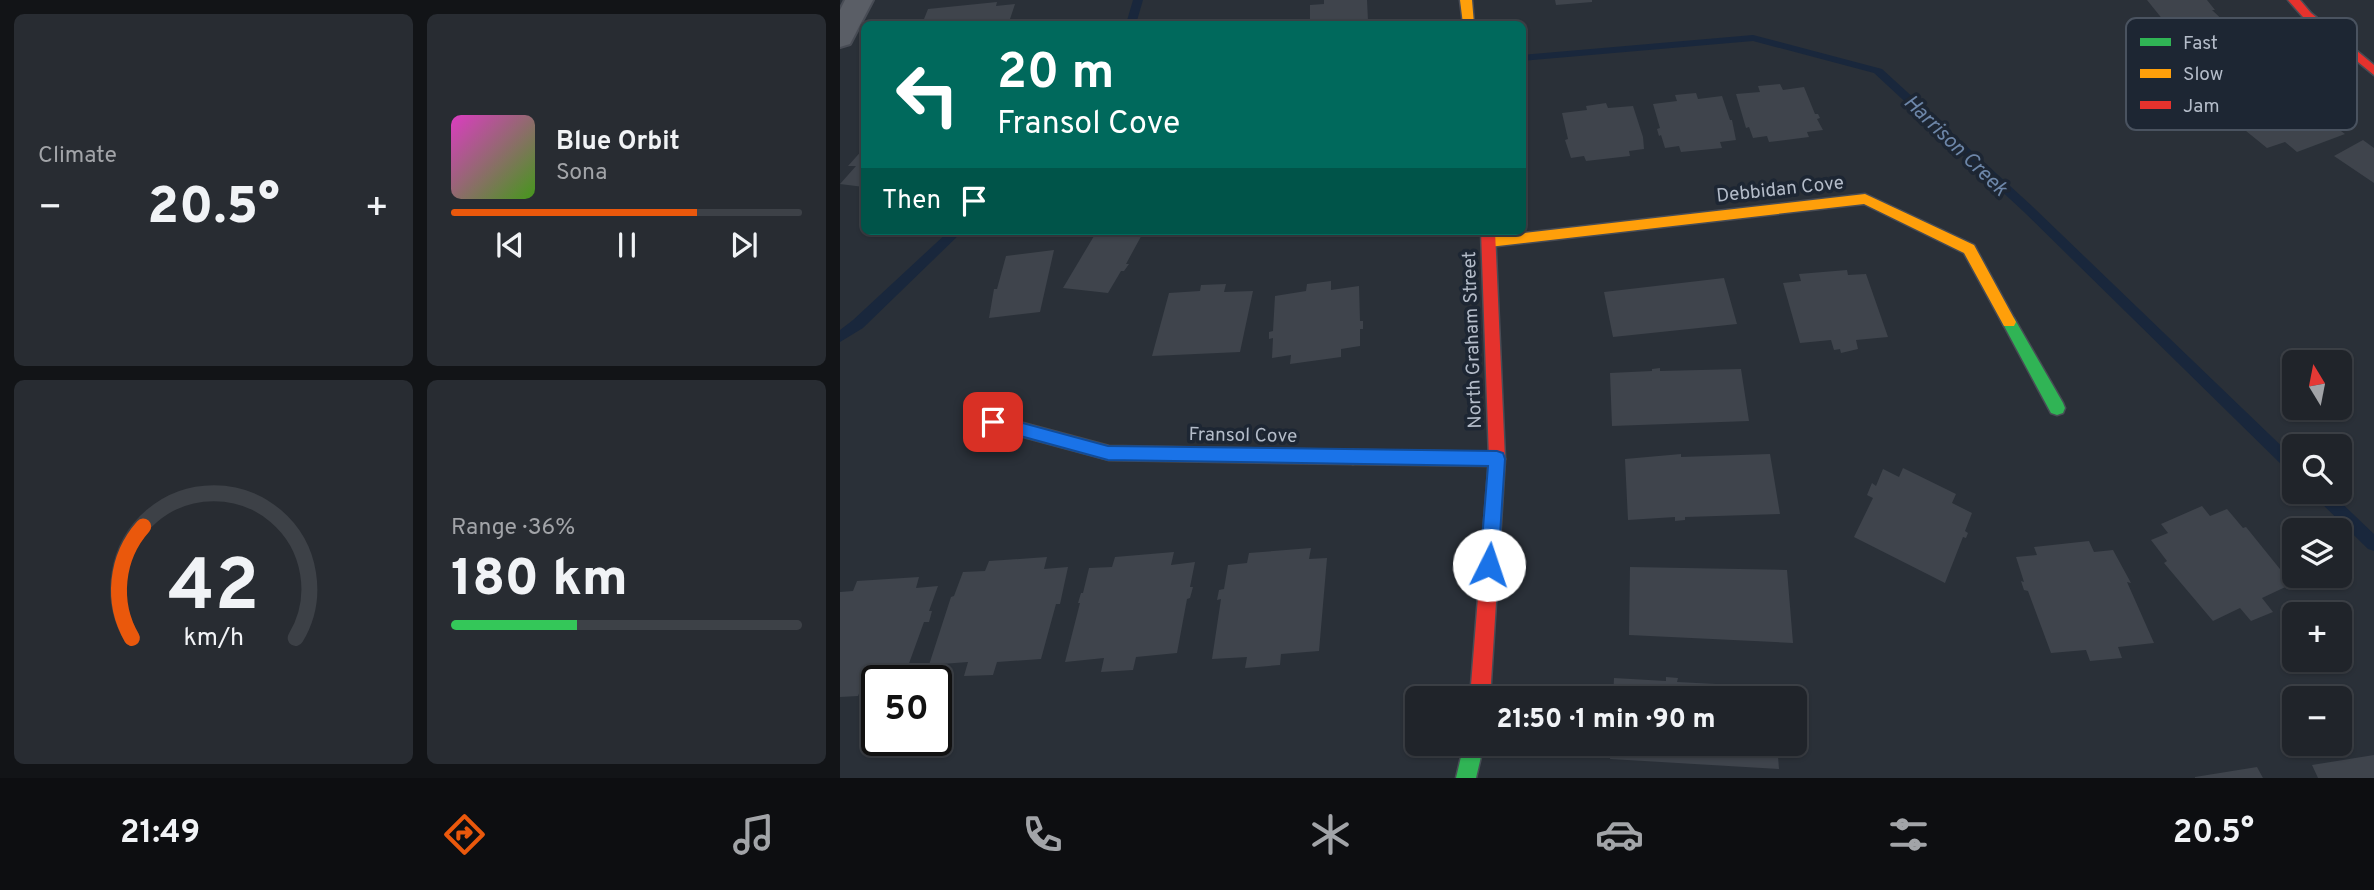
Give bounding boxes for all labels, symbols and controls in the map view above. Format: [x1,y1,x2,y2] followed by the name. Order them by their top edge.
[2126,18,2357,130] legend
[2183,32,2218,56] text: Fast
[997,44,1114,106] text: 20 m
[882,49,973,140] icon: left
[2183,63,2223,87] text: Slow
[1897,90,2013,203] water label: Harrison Creek
[2183,95,2220,119] text: Jam
[997,105,1180,145] text: Fransol Cove
[556,126,680,159] text: Blue Orbit
[38,142,117,171] text: Climate
[556,159,607,188] text: Sona
[1715,171,1845,209] street label: Debbidan Cove
[147,176,280,242] text: 20.5°
[955,182,993,220] icon: arrive
[38,185,63,234] text: −
[364,185,389,234] text: +
[882,185,941,218] text: Then
[491,226,529,264] icon: previous
[608,226,646,264] icon: pause
[725,226,763,264] icon: next
[1458,251,1488,429] street label: North Graham Street
[2282,350,2352,420] north arrow
[2282,350,2352,756] map controls
[963,392,1023,452] pin
[974,403,1012,441] icon: arrive
[1188,423,1298,449] street label: Fransol Cove
[2282,434,2352,504] button: search
[451,514,575,543] text: Range · 36%
[2282,518,2352,588] button: layers
[1452,528,1526,602] position arrow
[168,544,259,636] text: 42
[451,548,628,614] text: 180 km
[2282,602,2352,672] button: +
[183,623,244,655] text: km/h
[861,665,952,756] speed limit sign: 50
[2282,686,2352,756] button: −
[1496,704,1716,737] text: 21:50 · 1 min · 90 m
[440,810,489,859] icon: directions
[729,810,778,859] icon: music
[1018,810,1067,859] icon: phone
[1306,810,1355,859] icon: climate
[1595,810,1644,859] icon: car
[1884,810,1933,859] icon: filters
[120,814,200,854] text: 21:49
[2173,814,2254,854] text: 20.5°

